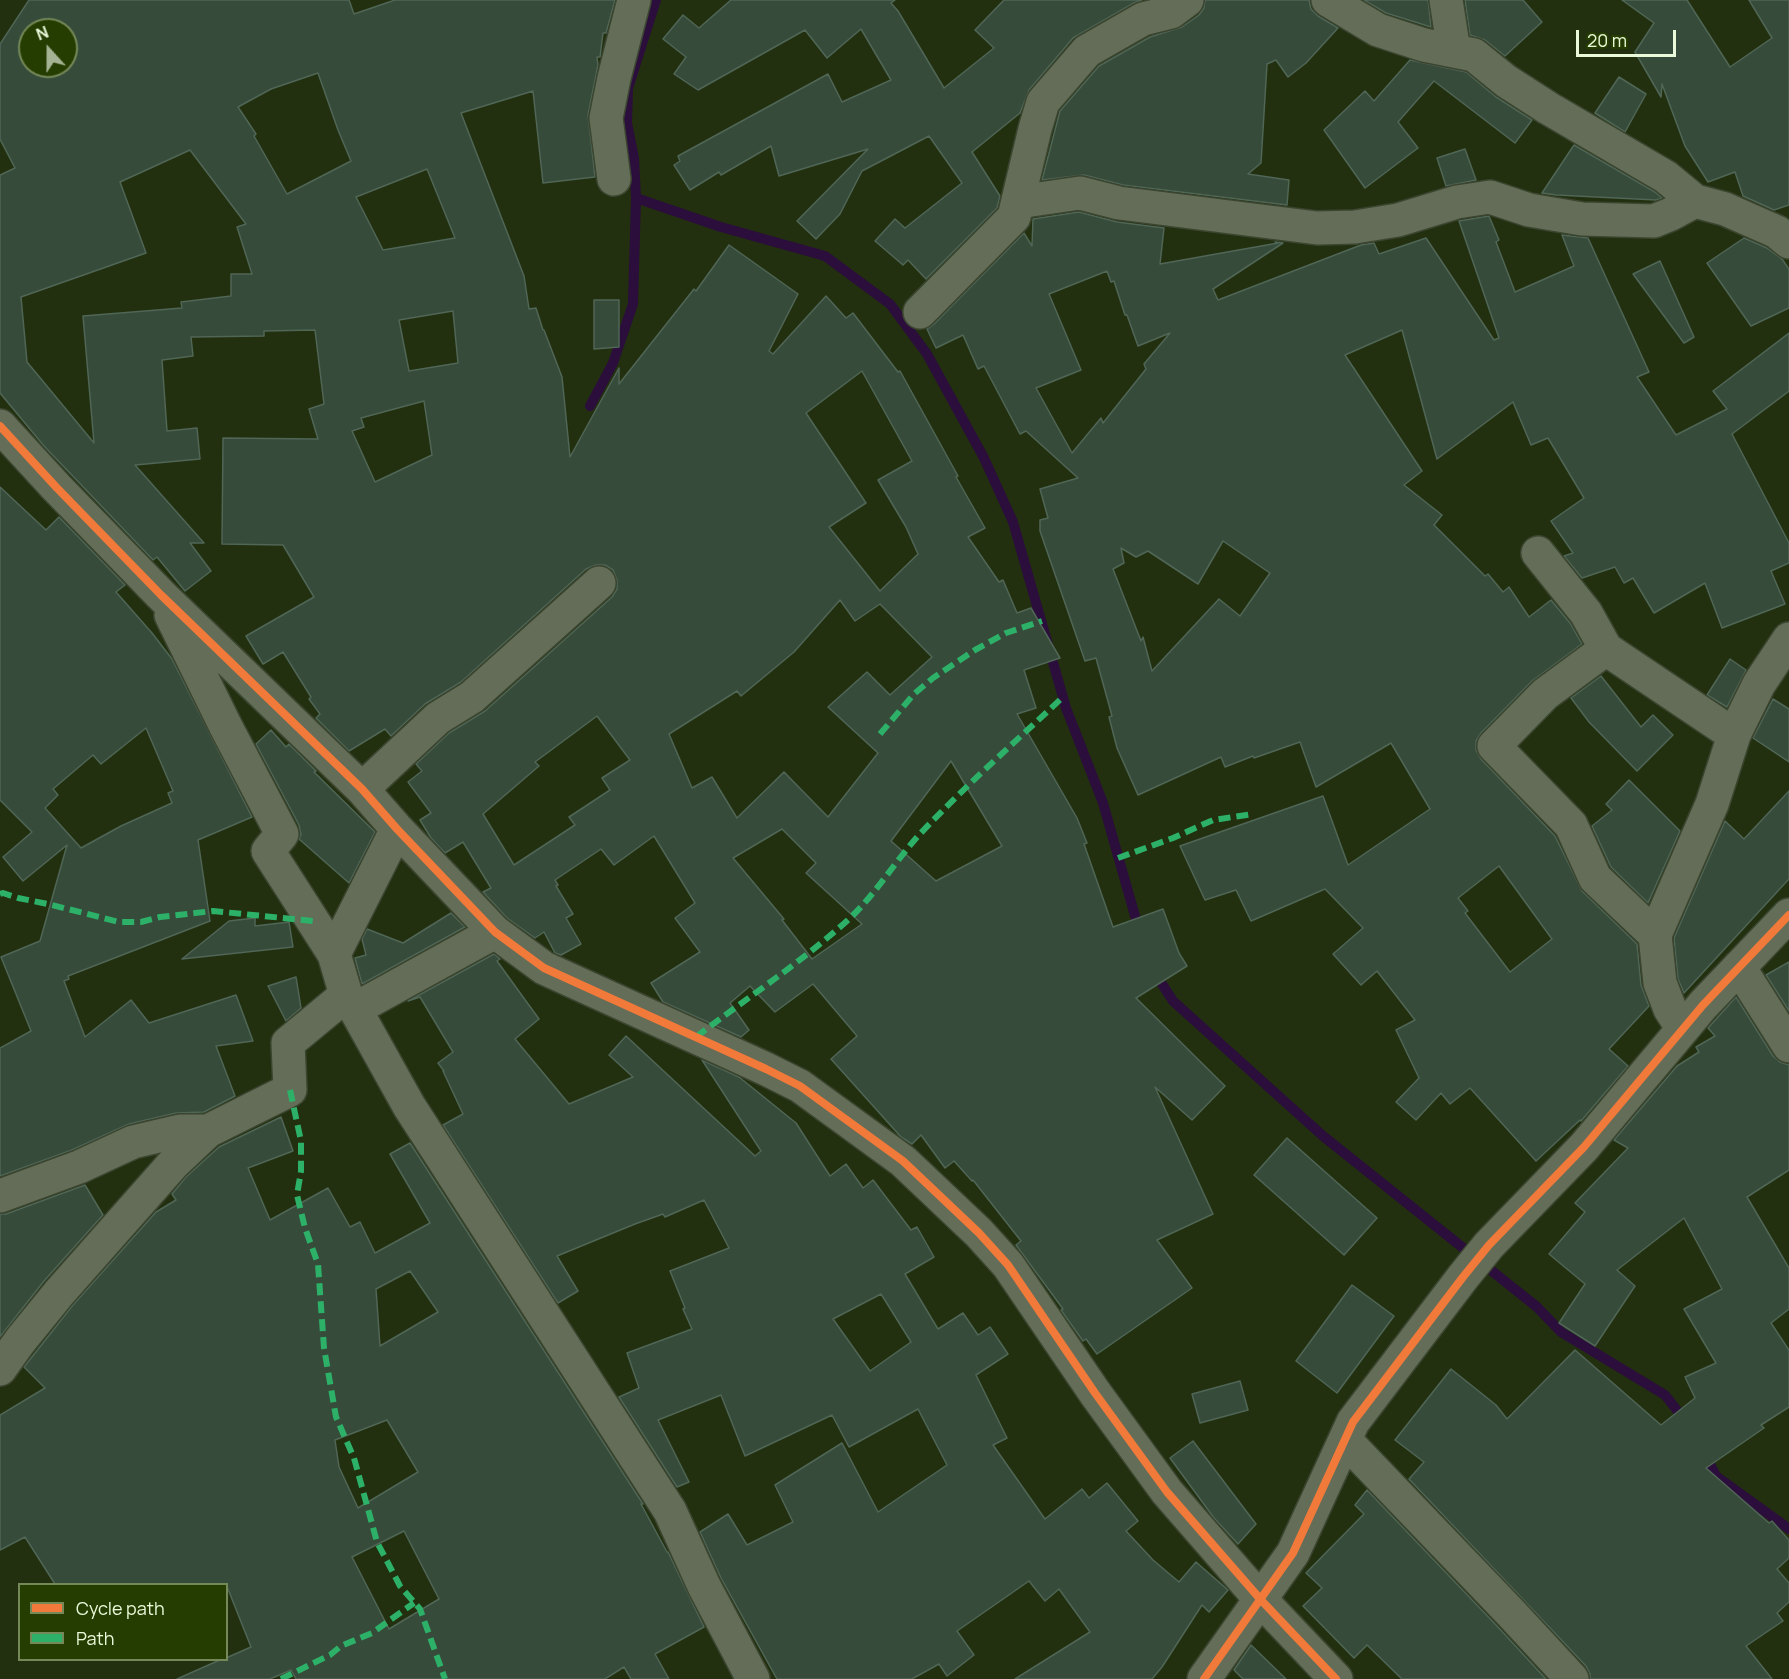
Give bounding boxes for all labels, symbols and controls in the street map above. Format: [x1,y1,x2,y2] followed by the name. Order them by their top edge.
[18,18,78,78] north arrow
[1579,18,1680,56] scale bar
[33,21,52,45] text: N
[1587,28,1627,52] text: 20 m
[18,1583,228,1661] legend
[76,1596,165,1620] text: Cycle path
[76,1626,114,1650] text: Path

